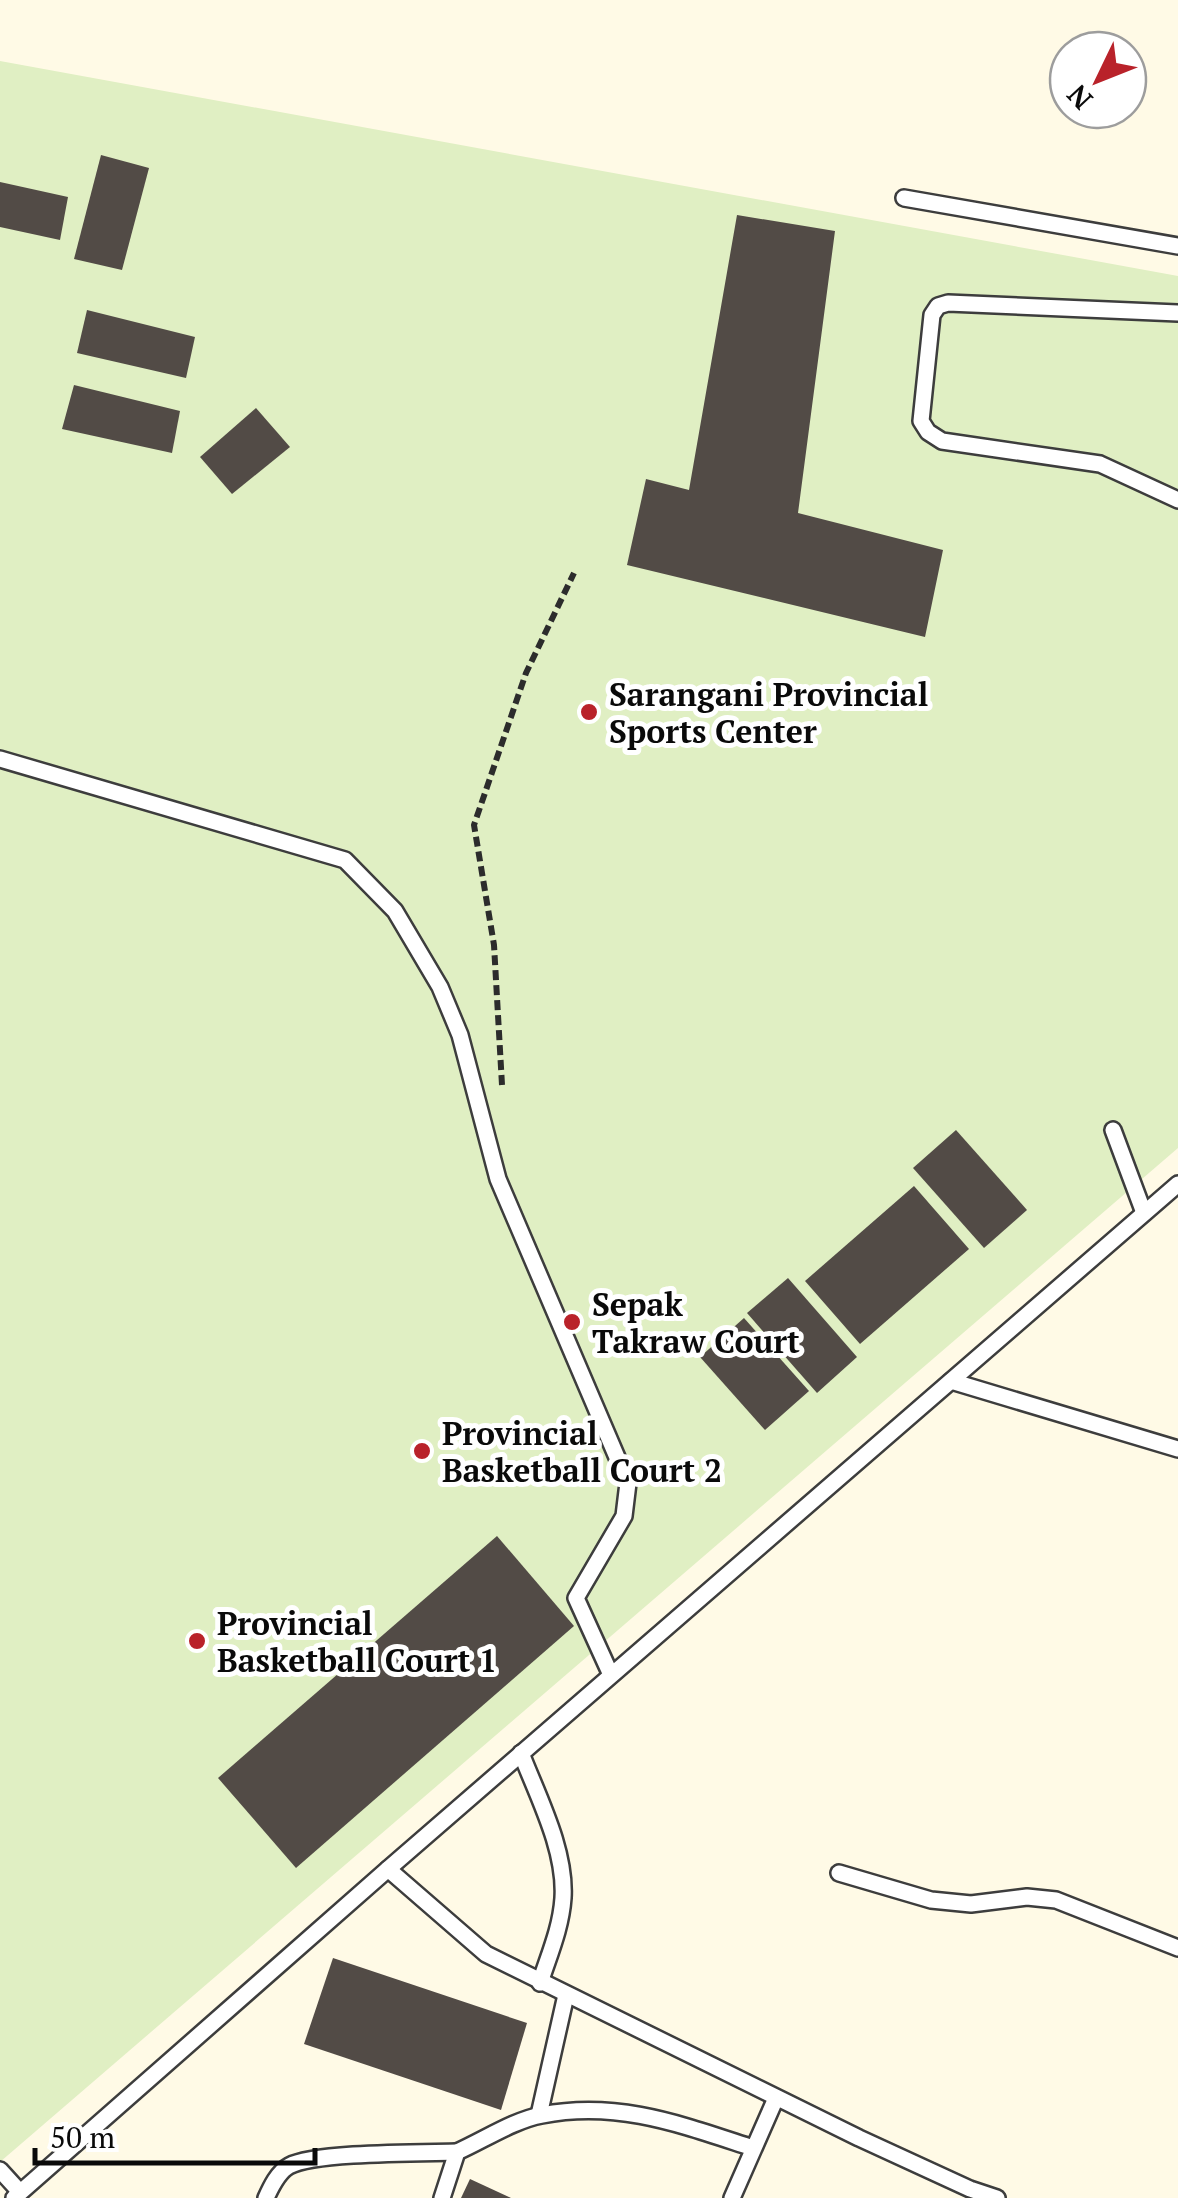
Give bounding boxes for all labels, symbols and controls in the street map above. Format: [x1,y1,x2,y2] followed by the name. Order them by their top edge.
[1048,30,1148,130] north arrow
[1059,77,1100,118] text: N
[609,673,928,752] place label: Sarangani Provincial Sports Center
[578,701,600,723] marker: Sarangani Provincial Sports Center
[592,1283,800,1362] place label: Sepak Takraw Court
[561,1311,583,1333] marker: Sepak Takraw Court
[442,1412,722,1491] place label: Provincial Basketball Court 2
[411,1440,433,1462] marker: Provincial Basketball Court 2
[217,1602,497,1681] place label: Provincial Basketball Court 1
[186,1630,208,1652] marker: Provincial Basketball Court 1
[35,2103,315,2165] scale bar
[50,2117,115,2157] text: 50 m

